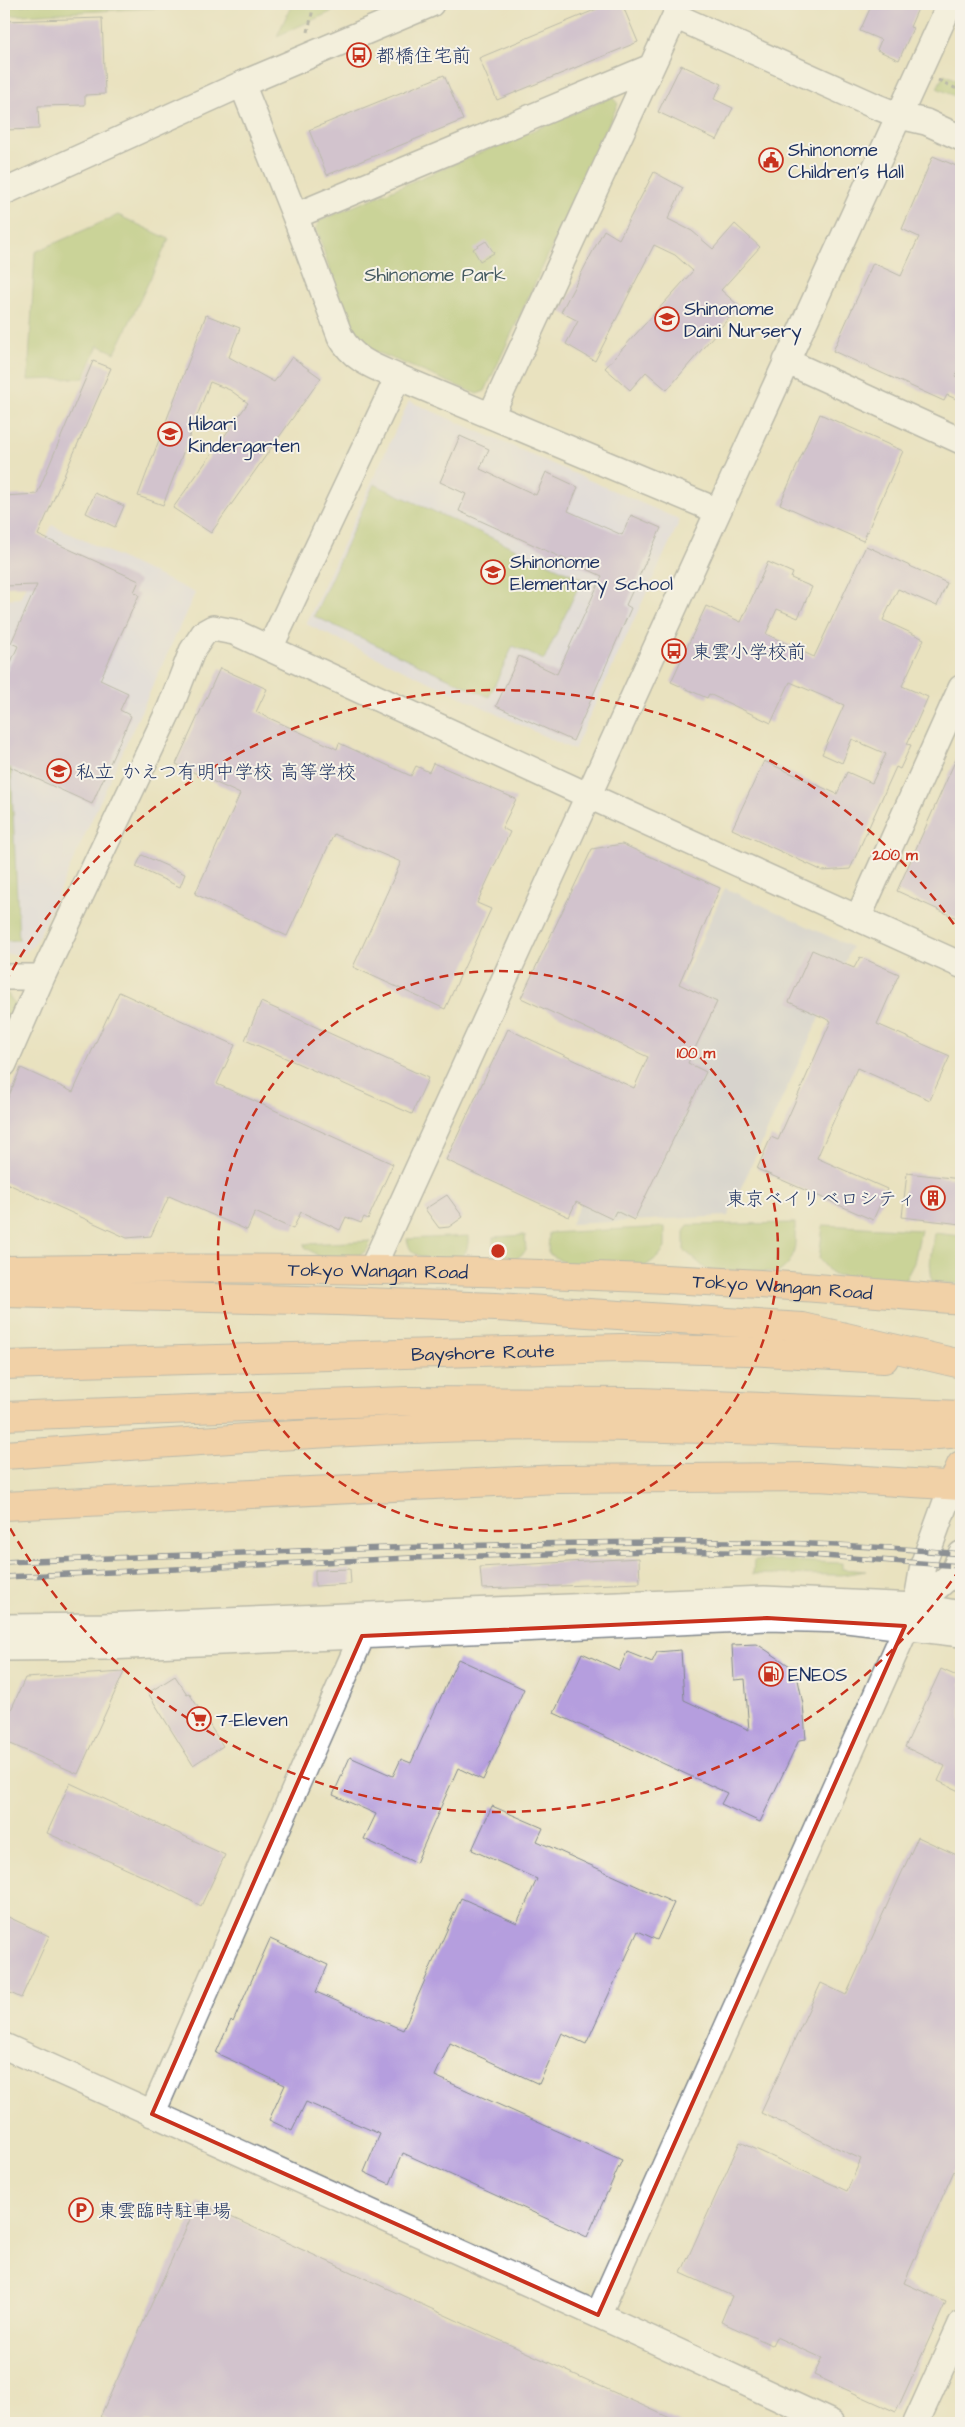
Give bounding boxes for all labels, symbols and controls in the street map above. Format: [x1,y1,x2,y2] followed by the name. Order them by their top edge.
[346,42,372,68] bus stop icon: 都橋住宅前
[376,43,471,70] place label: 都橋住宅前
[788,137,904,186] place label: Shinonome Children's Hall
[758,147,784,173] public building icon: Shinonome Children's Hall
[364,262,506,289] park label: Shinonome Park
[684,296,802,346] place label: Shinonome Daini Nursery
[654,306,680,332] school or university icon: Shinonome Daini Nursery
[188,411,300,461] place label: Hibari Kindergarten
[157,421,183,447] school or university icon: Hibari Kindergarten
[510,549,673,599] place label: Shinonome Elementary School
[480,559,506,585] school or university icon: Shinonome Elementary School
[661,638,687,664] bus stop icon: 東雲小学校前
[692,639,806,666] place label: 東雲小学校前
[46,758,72,784] school or university icon: 私立 かえつ有明中学校 高等学校
[76,759,356,786] place label: 私立 かえつ有明中学校 高等学校
[871,845,918,866] text: 200 m
[677,1043,716,1064] text: 100 m
[920,1185,946,1211] building icon: 東京ベイリベロシティ
[726,1186,916,1213] place label: 東京ベイリベロシティ
[489,1242,507,1260] centre of rings
[288,1257,469,1287] street label: Tokyo Wangan Road
[692,1268,874,1308] street label: Tokyo Wangan Road
[411,1338,555,1369] street label: Bayshore Route
[758,1661,784,1687] fuel station icon: ENEOS
[788,1662,847,1689] place label: ENEOS
[186,1706,212,1732] supermarket icon: 7-Eleven
[216,1707,288,1734] place label: 7-Eleven
[68,2197,94,2223] parking icon: 東雲臨時駐車場
[98,2198,231,2225] place label: 東雲臨時駐車場

